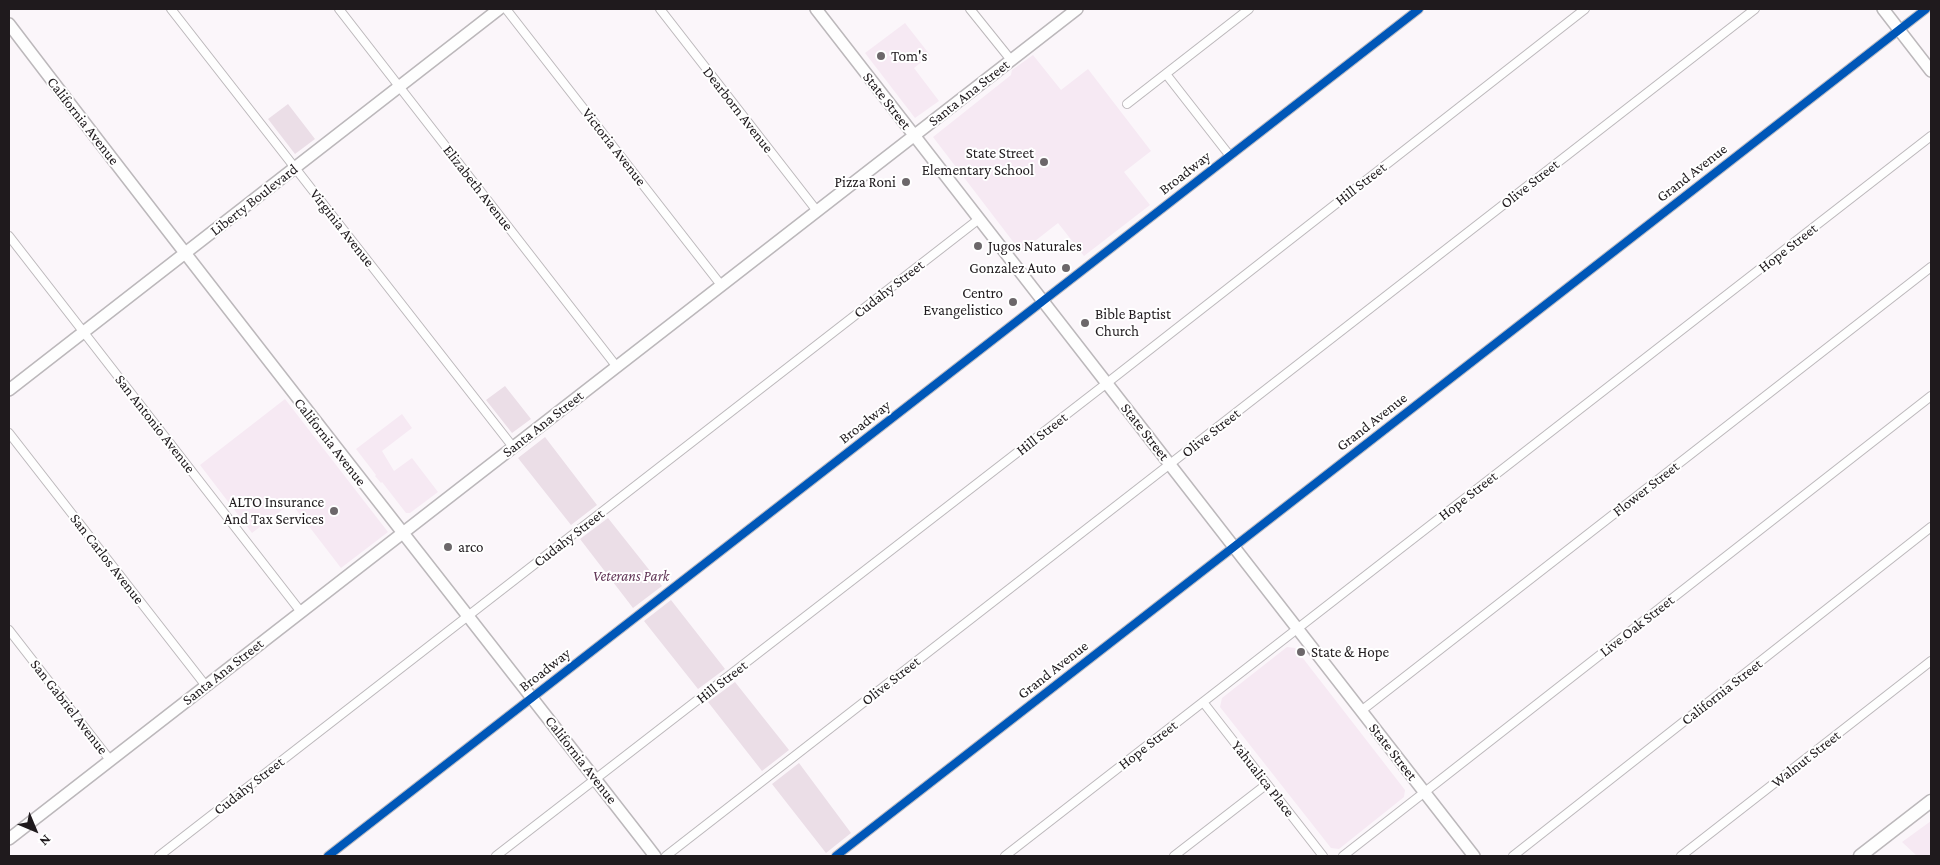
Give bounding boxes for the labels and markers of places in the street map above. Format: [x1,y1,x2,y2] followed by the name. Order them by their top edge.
[891,47,927,65] place label: Tom's
[875,50,887,62] marker: Tom's
[922,144,1034,179] place label: State Street Elementary School
[1038,156,1050,168] marker: State Street Elementary School
[835,173,896,191] place label: Pizza Roni
[900,176,912,188] marker: Pizza Roni
[988,237,1082,255] place label: Jugos Naturales
[972,240,984,252] marker: Jugos Naturales
[969,259,1056,277] place label: Gonzalez Auto
[1060,262,1072,274] marker: Gonzalez Auto
[923,284,1003,319] place label: Centro Evangelistico
[1007,296,1019,308] marker: Centro Evangelistico
[1095,305,1171,340] place label: Bible Baptist Church
[1079,317,1091,329] marker: Bible Baptist Church
[224,493,324,528] place label: ALTO Insurance And Tax Services
[328,505,340,517] marker: ALTO Insurance And Tax Services
[458,538,484,556] place label: arco
[442,541,454,553] marker: arco
[1311,643,1389,661] place label: State & Hope
[1295,646,1307,658] marker: State & Hope

